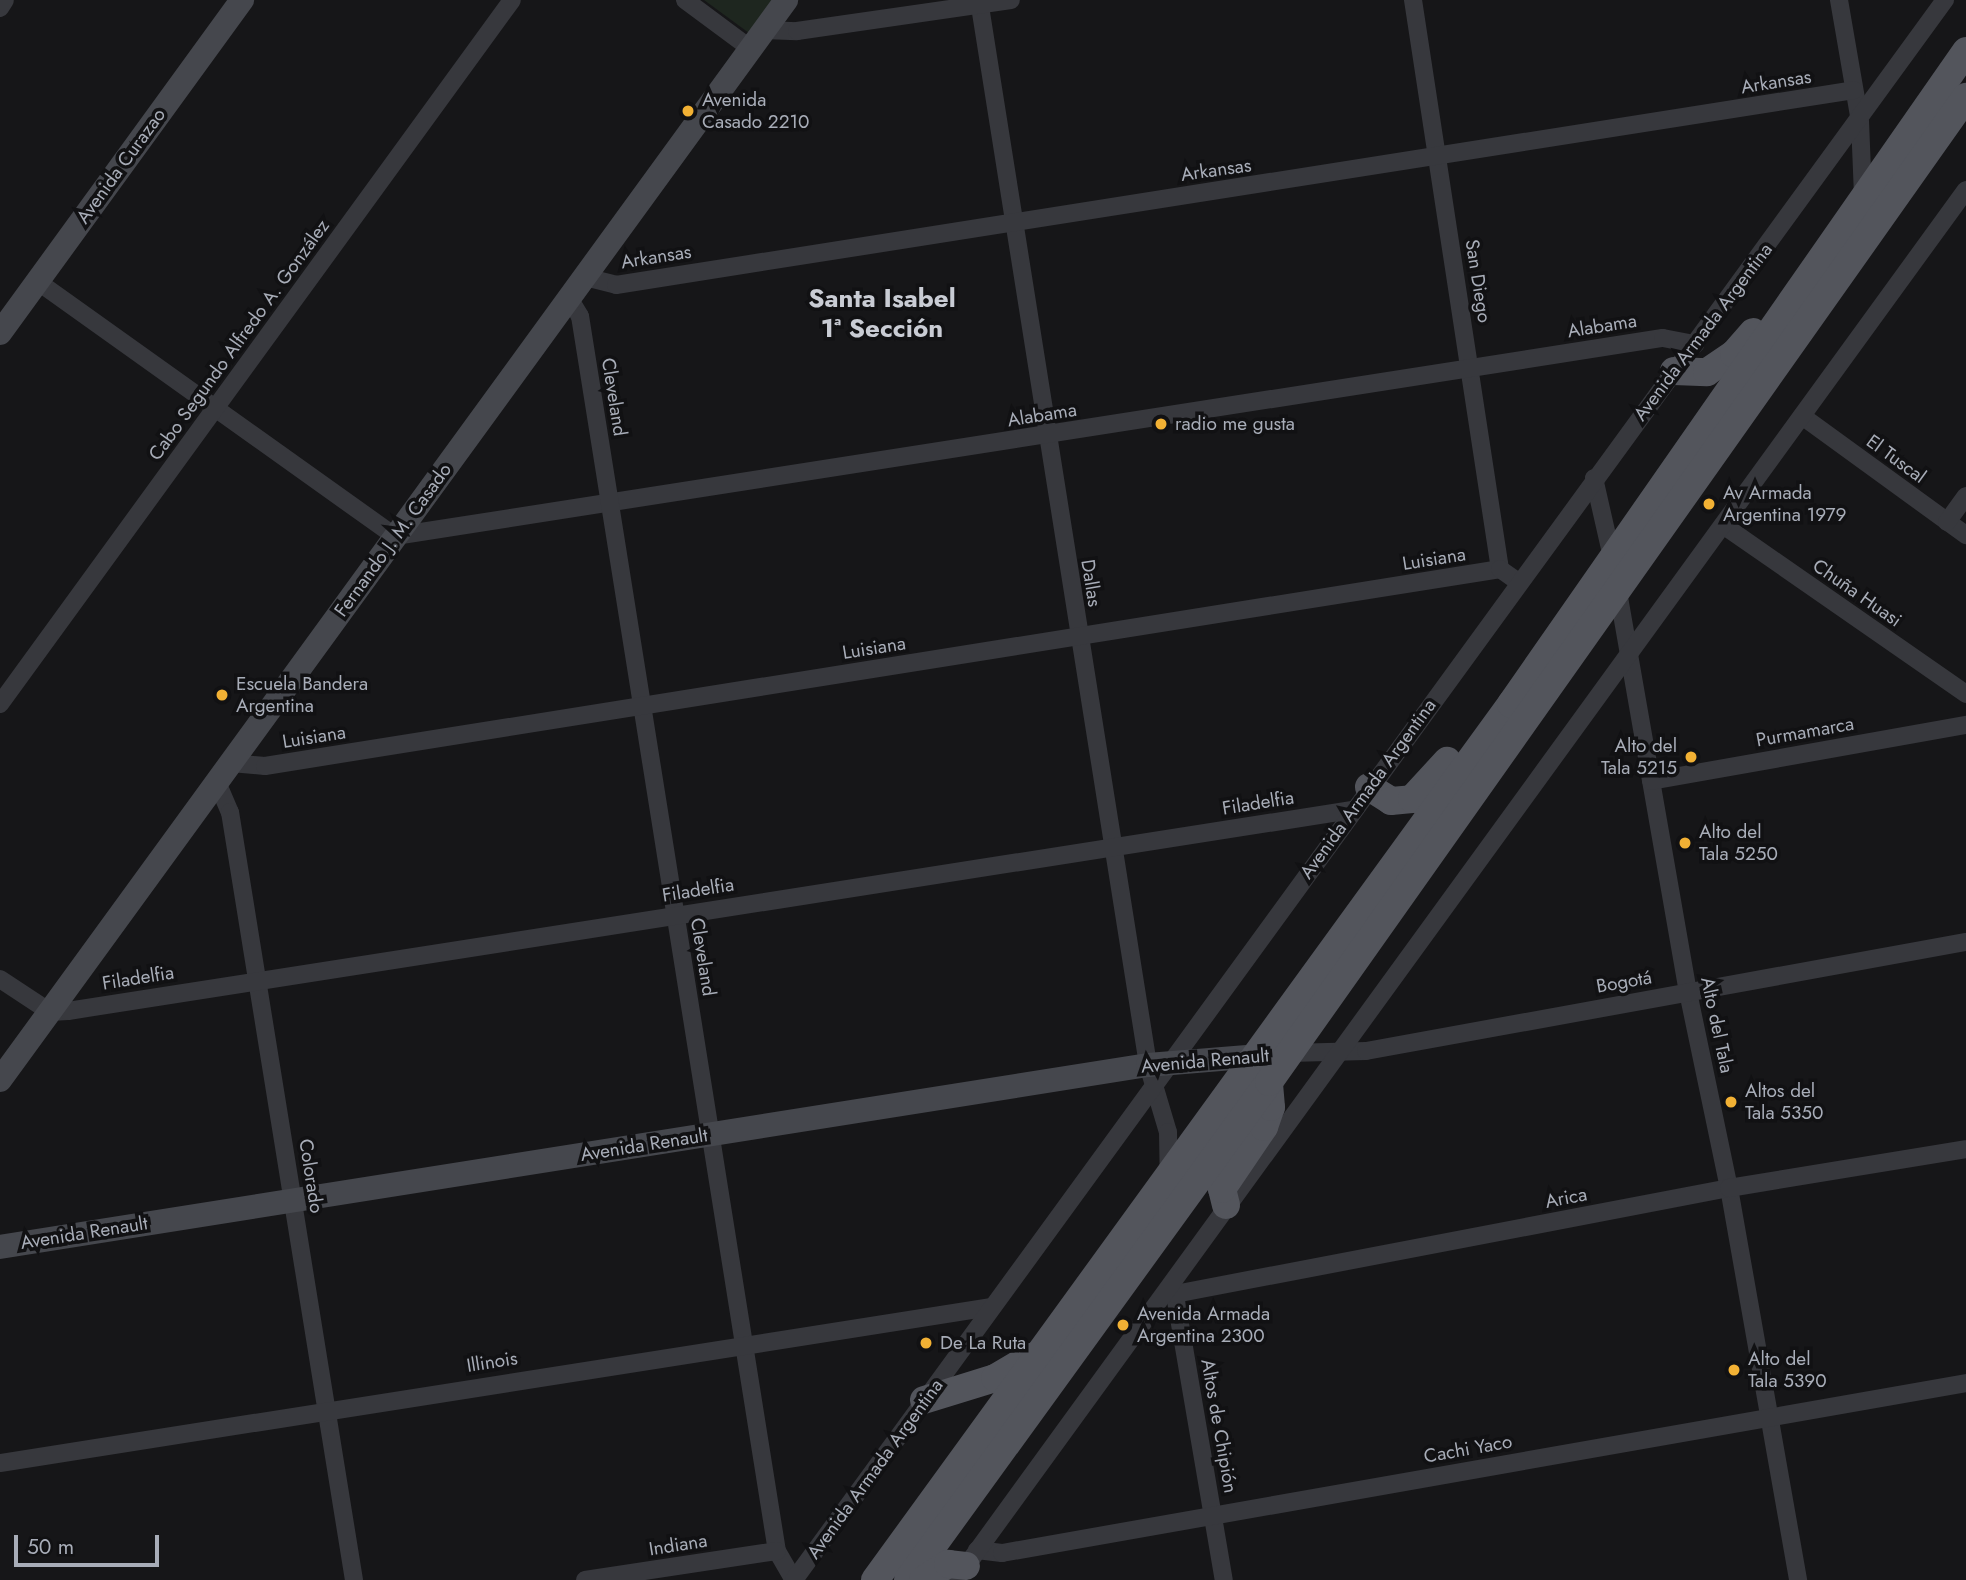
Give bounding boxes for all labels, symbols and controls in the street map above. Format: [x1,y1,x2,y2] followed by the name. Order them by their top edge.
[1739,65,1813,99] street label: Arkansas
[702,89,809,133] place label: Avenida Casado 2210
[680,103,696,119] marker: Avenida Casado 2210
[72,104,170,228] street label: Avenida Curazao
[1179,154,1253,186] street label: Arkansas
[144,215,334,465] street label: Cabo Segundo Alfredo A. González
[1460,238,1496,324] street label: San Diego
[1629,239,1777,425] street label: Avenida Armada Argentina
[619,240,693,274] street label: Arkansas
[808,283,956,344] district label: Santa Isabel 1ª Sección
[1566,309,1638,343] street label: Alabama
[597,356,631,438] street label: Cleveland
[1006,398,1078,432] street label: Alabama
[1175,413,1295,435] place label: radio me gusta
[1153,416,1169,432] marker: radio me gusta
[1862,430,1930,488] street label: El Tuscal
[330,459,456,621] street label: Fernando J. M. Casado
[1723,482,1847,526] place label: Av Armada Argentina 1979
[1701,496,1717,512] marker: Av Armada Argentina 1979
[1401,543,1467,575] street label: Luisiana
[1808,554,1906,632] street label: Chuña Huasi
[1076,558,1106,608] street label: Dallas
[841,632,907,664] street label: Luisiana
[236,673,368,717] place label: Escuela Bandera Argentina
[214,687,230,703] marker: Escuela Bandera Argentina
[1295,695,1441,883] street label: Avenida Armada Argentina
[1754,712,1856,752] street label: Purmamarca
[281,721,347,753] street label: Luisiana
[1601,735,1677,779] place label: Alto del Tala 5215
[1683,749,1699,765] marker: Alto del Tala 5215
[1220,786,1296,820] street label: Filadelfia
[1699,821,1778,865] place label: Alto del Tala 5250
[1677,835,1693,851] marker: Alto del Tala 5250
[660,873,736,907] street label: Filadelfia
[686,916,720,998] street label: Cleveland
[100,961,176,995] street label: Filadelfia
[1594,966,1654,998] street label: Bogotá
[1696,975,1738,1075] street label: Alto del Tala
[1140,1044,1270,1078] street label: Avenida Renault
[1745,1080,1823,1124] place label: Altos del Tala 5350
[1723,1094,1739,1110] marker: Altos del Tala 5350
[579,1124,709,1166] street label: Avenida Renault
[294,1137,328,1215] street label: Colorado
[1543,1183,1589,1213] street label: Arica
[19,1212,149,1254] street label: Avenida Renault
[1137,1303,1270,1347] place label: Avenida Armada Argentina 2300
[1115,1317,1131,1333] marker: Avenida Armada Argentina 2300
[940,1332,1026,1354] place label: De La Ruta
[918,1335,934,1351] marker: De La Ruta
[465,1347,519,1377] street label: Illinois
[1748,1348,1827,1392] place label: Alto del Tala 5390
[1196,1357,1242,1495] street label: Altos de Chipión
[1726,1362,1742,1378] marker: Alto del Tala 5390
[802,1375,948,1563] street label: Avenida Armada Argentina
[1422,1430,1514,1468] street label: Cachi Yaco
[18,1520,163,1564] scale bar
[647,1529,709,1561] street label: Indiana
[27,1532,74,1562] text: 50 m

